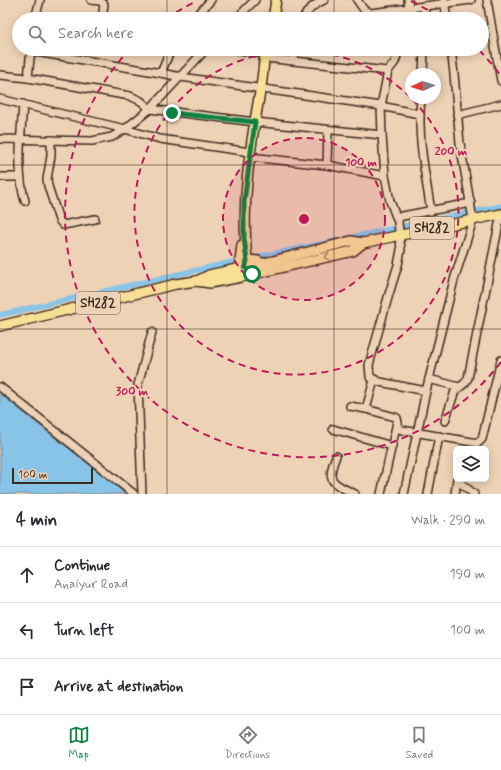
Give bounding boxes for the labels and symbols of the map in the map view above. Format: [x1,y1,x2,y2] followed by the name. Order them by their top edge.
[405,68,441,104] north arrow
[163,104,181,122] route end
[435,144,468,160] text: 200 m
[345,155,378,171] text: 100 m
[297,212,311,226] centre of rings
[410,217,454,239] road number: SH282
[324,252,331,261] one-way arrow
[243,265,261,283] route start
[76,292,120,314] road number: SH282
[116,384,149,400] text: 300 m
[12,466,93,485] scale bar

